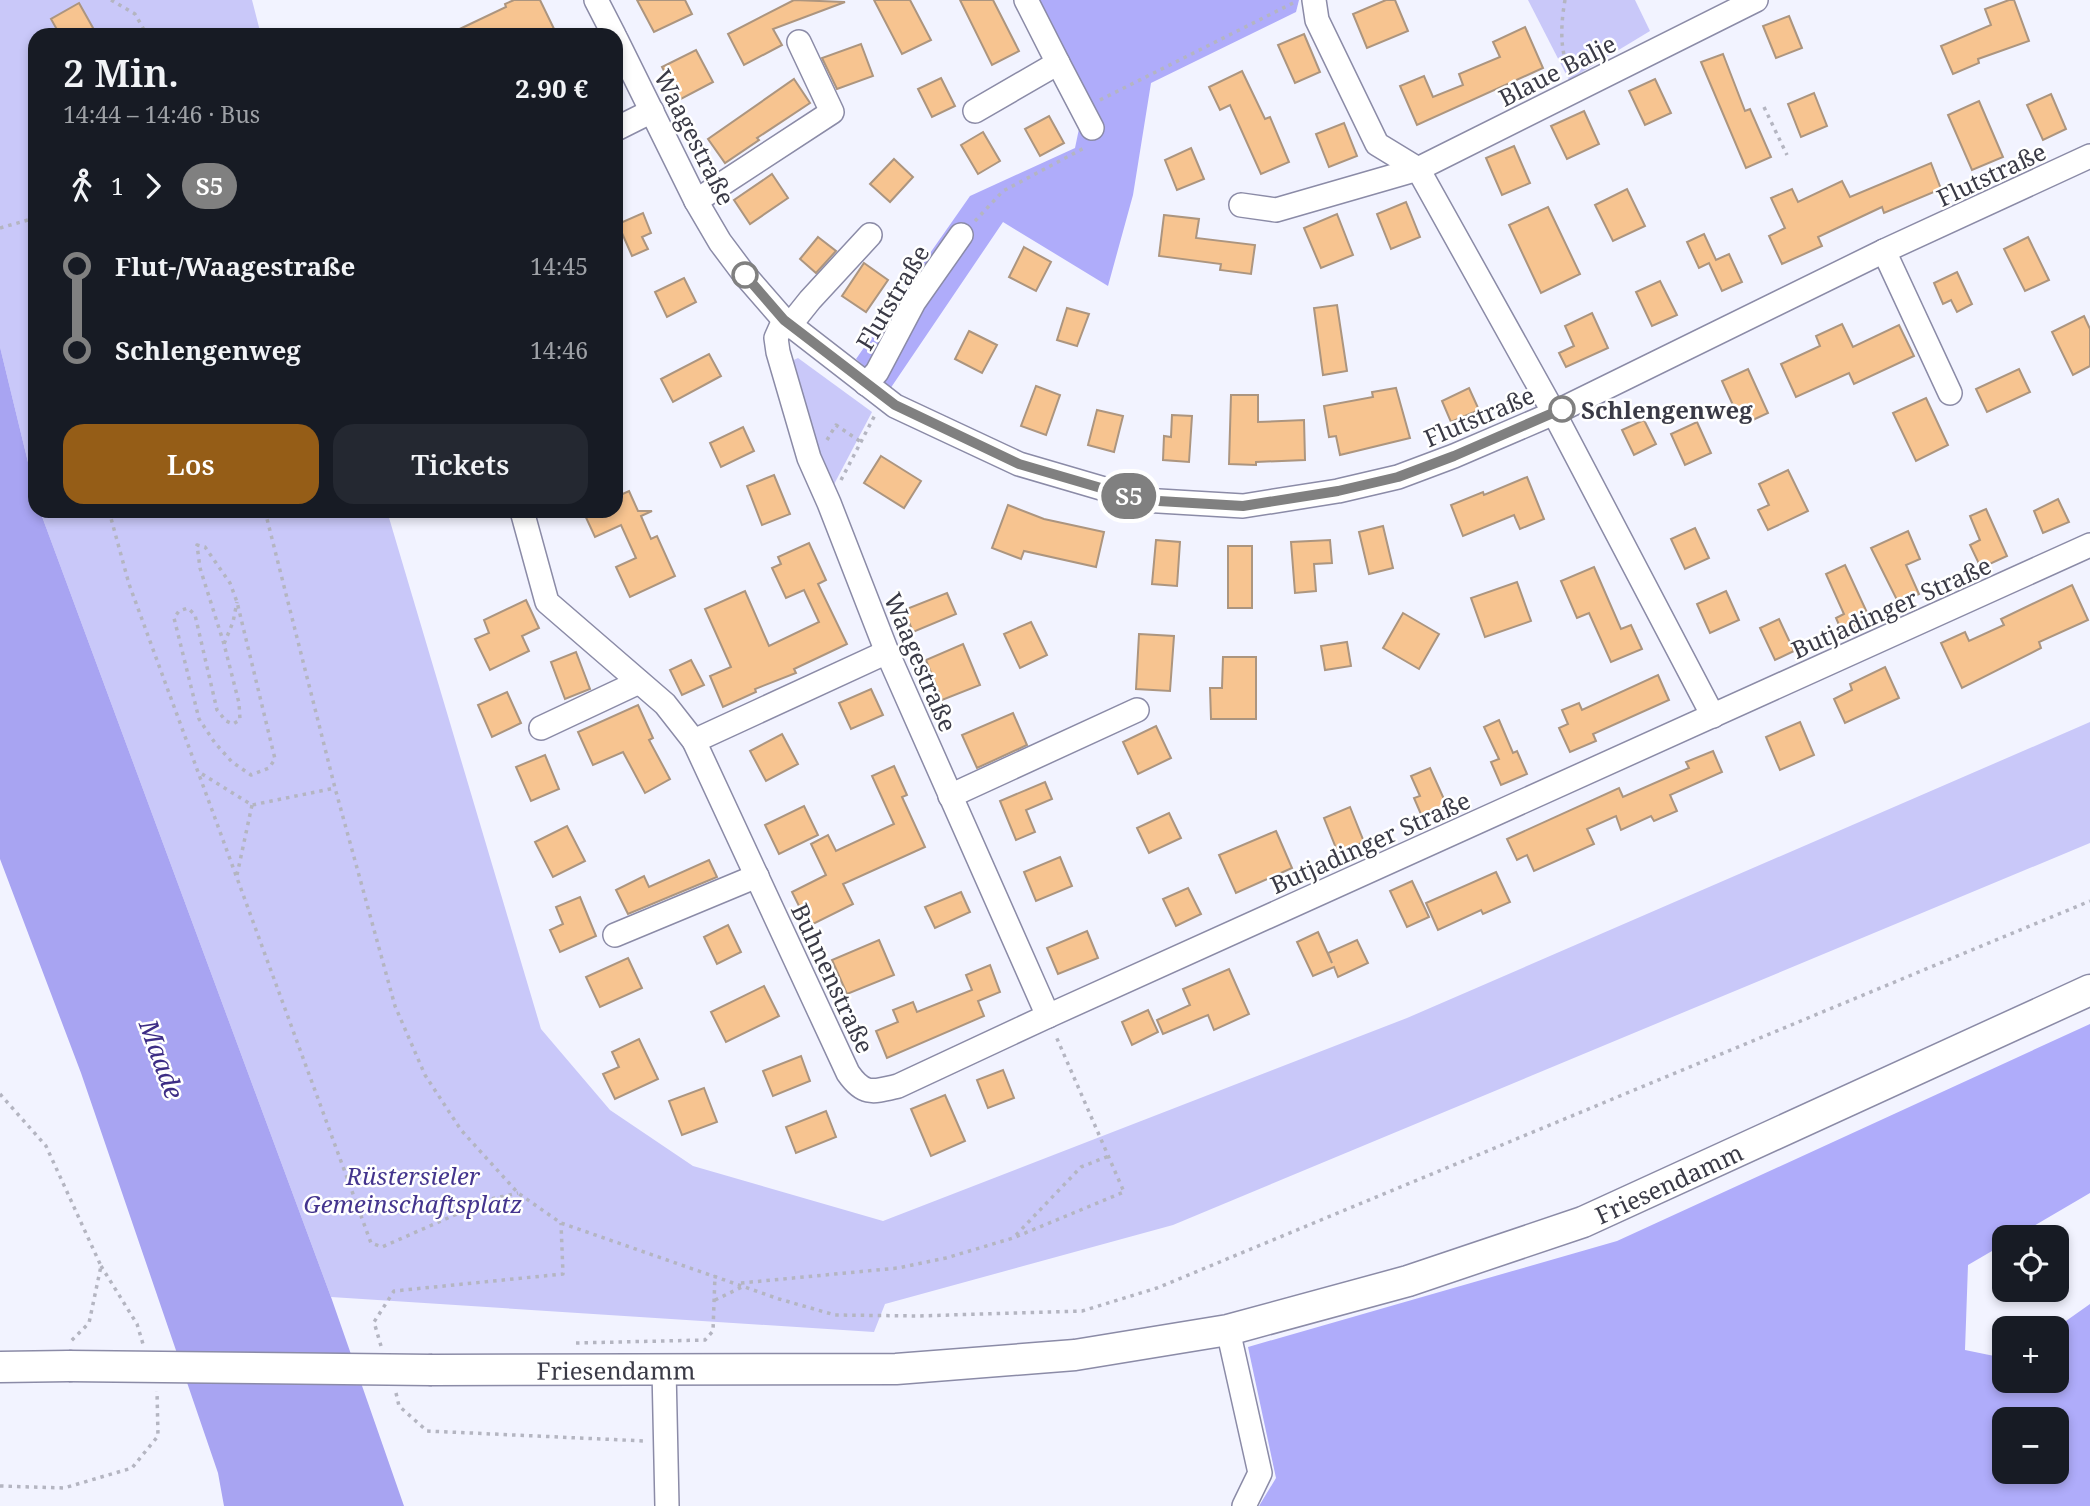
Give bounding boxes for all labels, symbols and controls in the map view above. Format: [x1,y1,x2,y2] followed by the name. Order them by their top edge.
[1493,26,1621,114] street label: Blaue Balje
[63,46,179,98] text: 2 Min.
[647,63,743,211] street label: Waagestraße
[515,70,588,106] text: 2.90 €
[63,98,260,130] text: 14:44 – 14:46 · Bus
[1931,134,2051,214] street label: Flutstraße
[63,167,101,205] icon: walk
[134,167,172,205] icon: forward
[196,169,223,202] text: S5
[111,170,124,202] text: 1
[848,238,936,356] street label: Flutstraße
[115,248,355,284] text: Flut-/Waagestraße
[530,250,588,282] text: 14:45
[732,262,758,288] unlabelled marker
[115,332,301,368] text: Schlengenweg
[530,334,588,366] text: 14:46
[1419,378,1539,454] street label: Flutstraße
[1581,393,1753,426] place label: Schlengenweg
[1549,396,1575,422] marker: Schlengenweg
[63,424,319,504] button: Los
[333,424,588,504] button: Tickets
[1098,473,1160,519] line badge: S5
[1115,479,1143,512] text: S5
[1786,548,1996,666] street label: Butjadinger Straße
[877,587,965,737] street label: Waagestraße
[1265,783,1475,901] street label: Butjadinger Straße
[784,898,882,1058] street label: Buhnenstraße
[131,1013,193,1104] water label: Maade
[1590,1135,1748,1231] street label: Friesendamm
[304,1159,522,1220] park label: Rüstersieler Gemeinschaftsplatz
[1992,1225,2069,1484] map controls
[1992,1225,2069,1302] button: locate
[1992,1316,2069,1393] button: +
[537,1353,696,1386] street label: Friesendamm
[1992,1407,2069,1484] button: −

